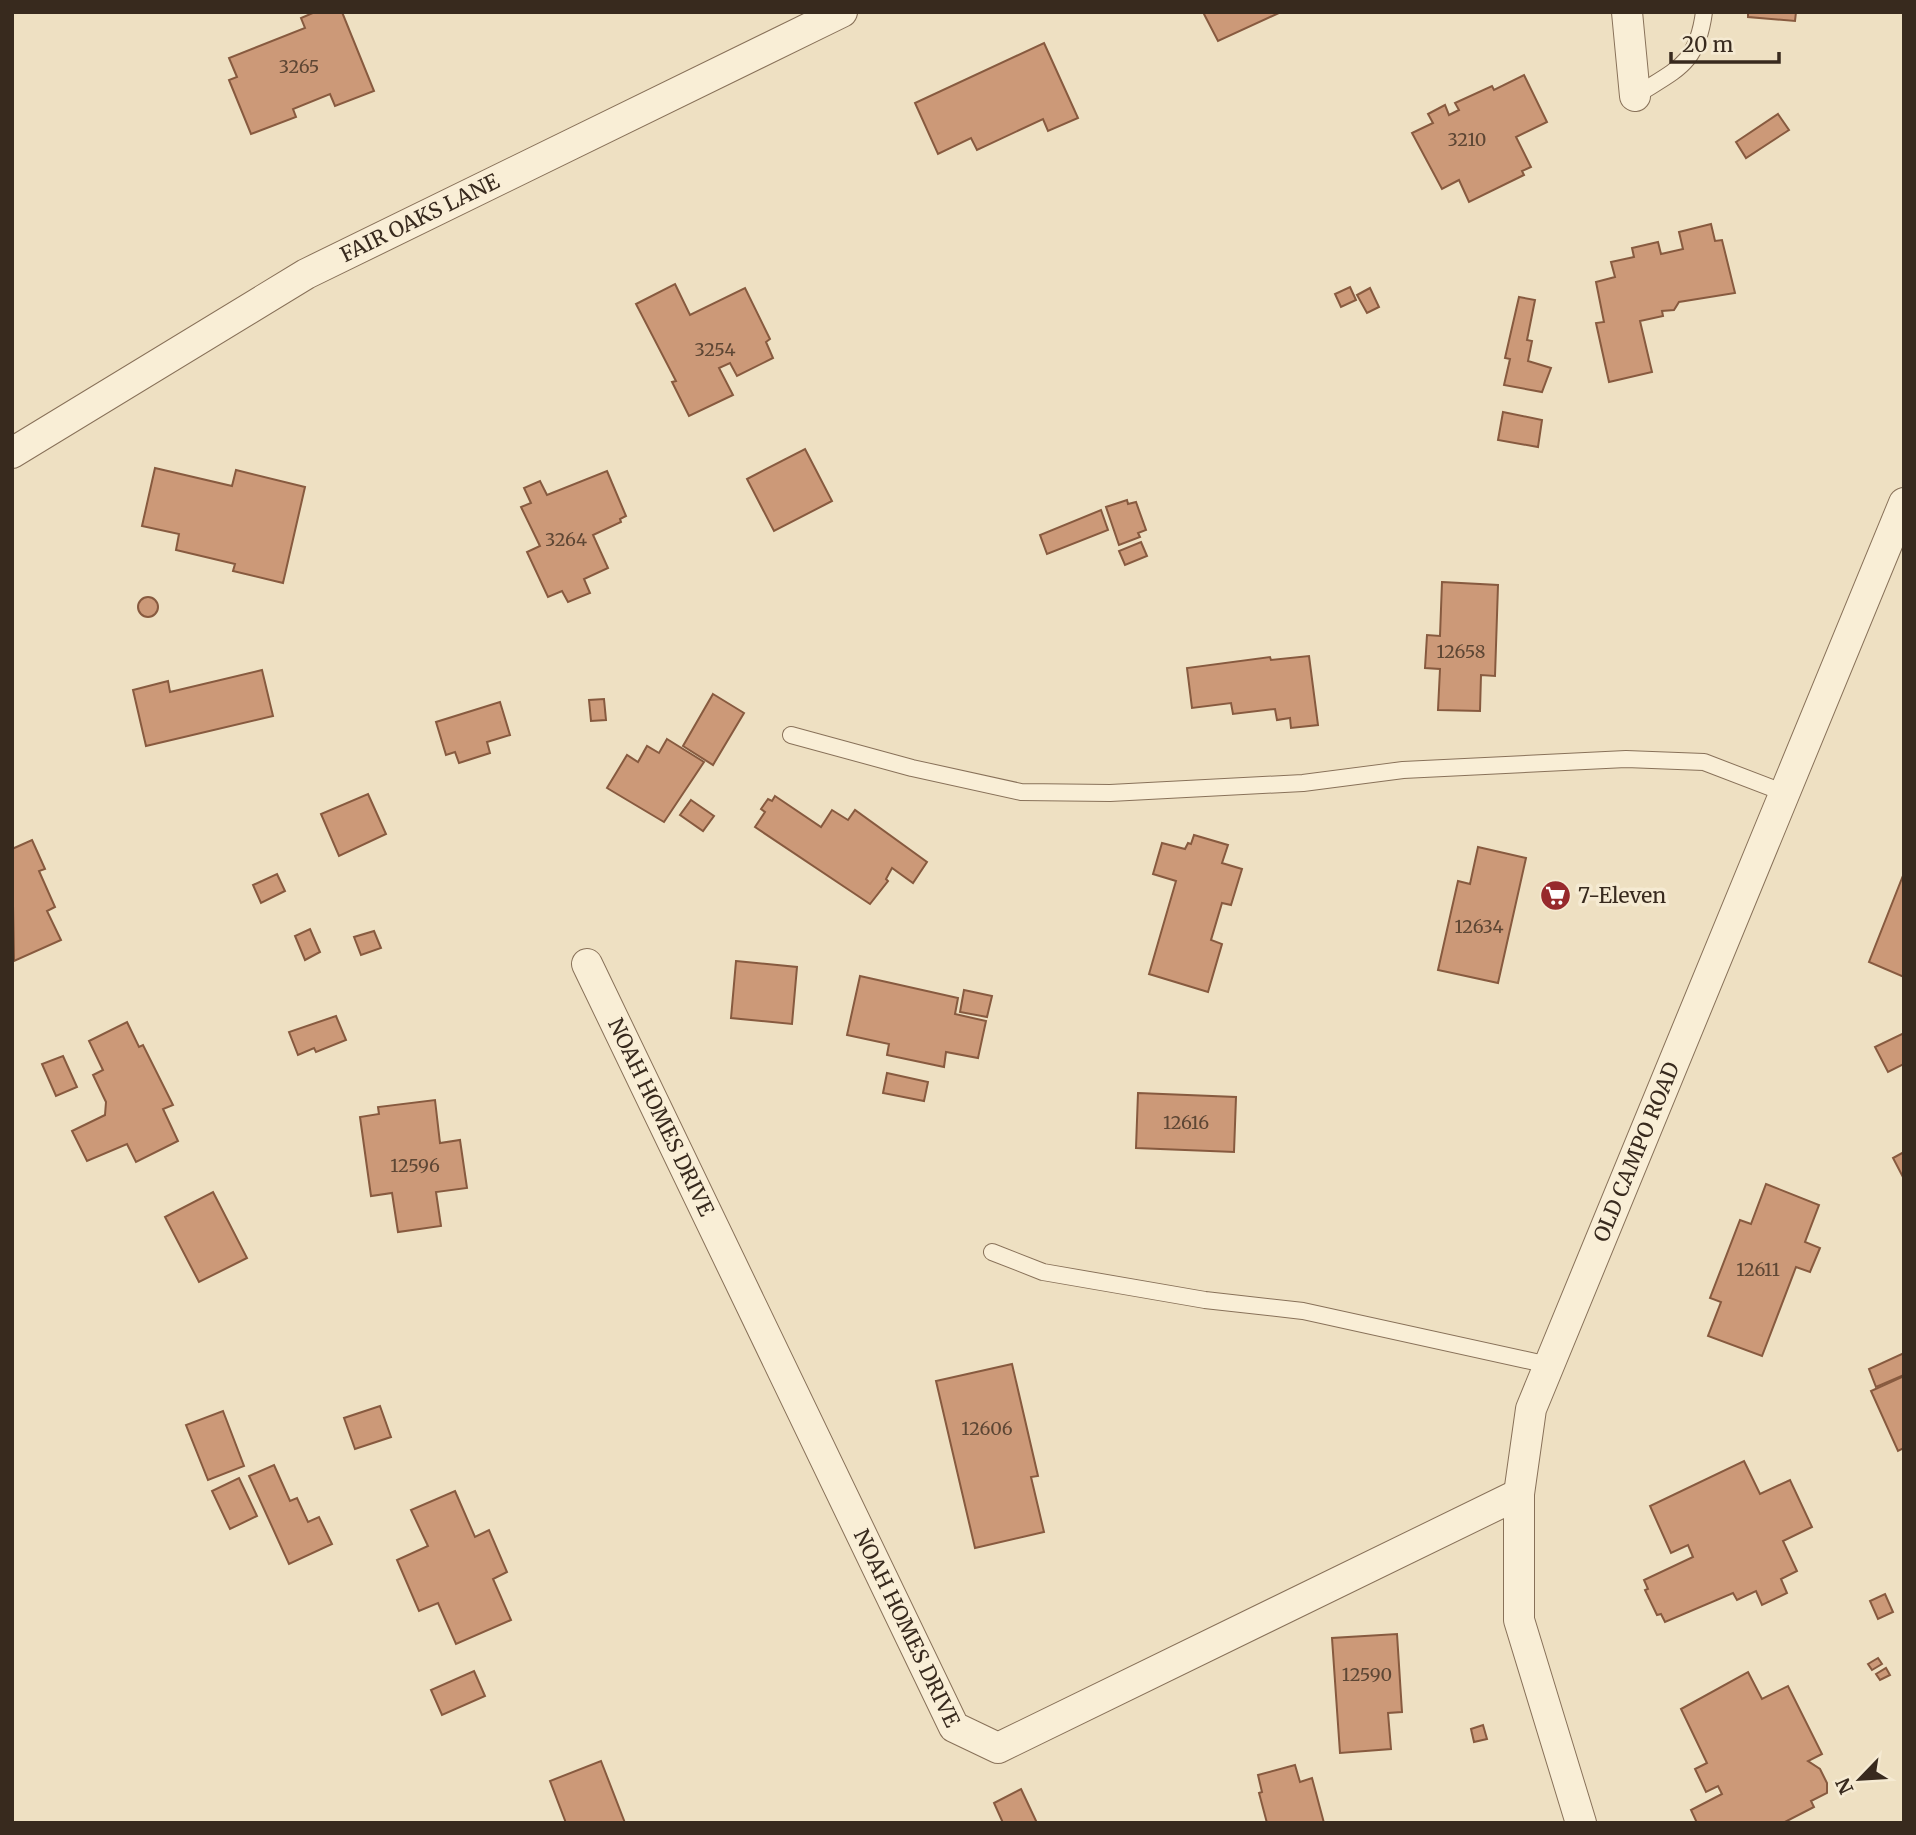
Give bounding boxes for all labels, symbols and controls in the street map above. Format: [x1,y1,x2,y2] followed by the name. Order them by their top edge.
[1671,21,1780,65] scale bar
[1682,31,1734,58] text: 20 m
[279,55,319,78] house number: 3265
[1448,128,1486,151] house number: 3210
[336,167,504,268] street label: FAIR OAKS LANE
[694,338,736,361] house number: 3254
[545,528,587,551] house number: 3264
[1436,640,1486,663] house number: 12658
[1538,879,1572,913] supermarket icon: 7-Eleven
[1578,882,1666,909] place label: 7-Eleven
[1454,915,1504,938] house number: 12634
[602,1014,720,1221] street label: NOAH HOMES DRIVE
[1587,1058,1685,1246] street label: OLD CAMPO ROAD
[1163,1111,1209,1134] house number: 12616
[390,1154,440,1177] house number: 12596
[1736,1258,1780,1281] house number: 12611
[961,1417,1013,1440] house number: 12606
[848,1525,966,1732] street label: NOAH HOMES DRIVE
[1342,1663,1392,1686] house number: 12590
[1825,1744,1895,1814] north arrow
[1831,1774,1859,1798] text: N

